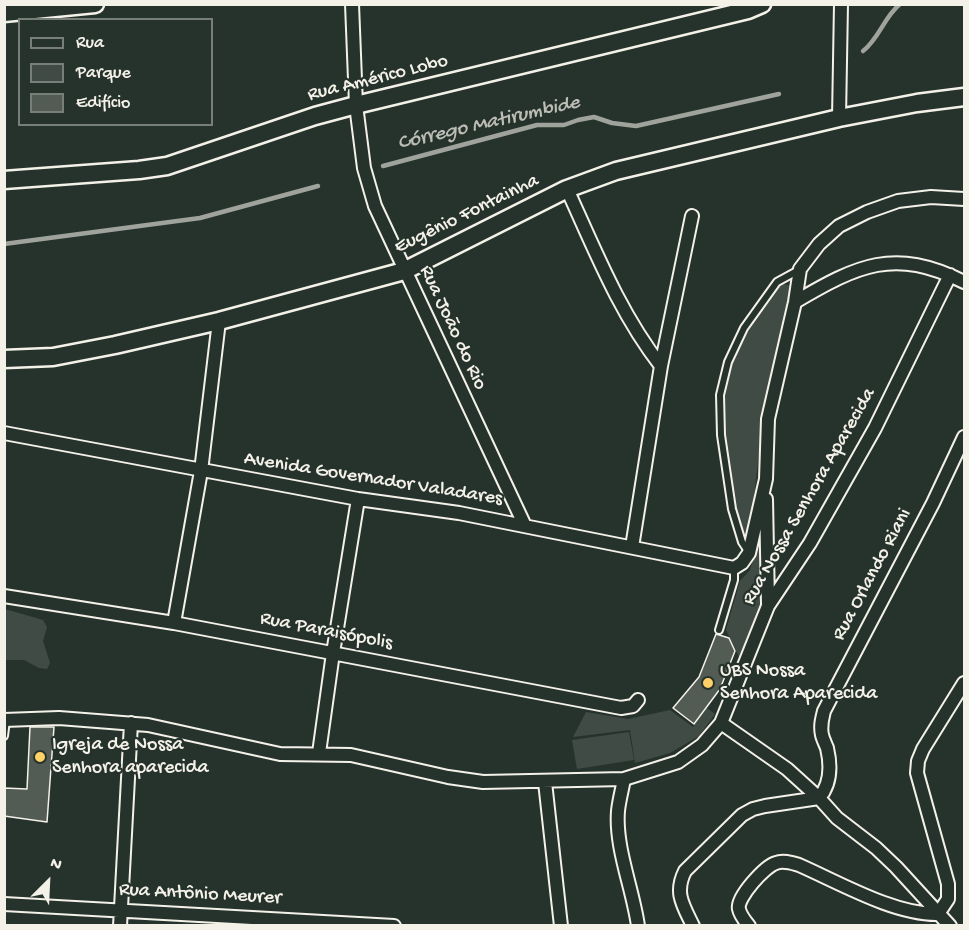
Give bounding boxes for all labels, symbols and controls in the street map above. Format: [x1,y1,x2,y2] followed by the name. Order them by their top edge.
[18,18,213,126] legend
[76,33,104,54] text: Rua
[305,50,451,108] street label: Rua Américo Lobo
[76,63,131,84] text: Parque
[395,91,583,157] water label: Córrego Matirumbide
[76,93,130,114] text: Edifício
[391,170,543,260] street label: Eugênio Fontainha
[413,262,491,394] street label: Rua João do Rio
[738,384,882,610] street label: Rua Nossa Senhora Aparecida
[242,448,504,512] street label: Avenida Governador Valadares
[828,505,918,645] street label: Rua Orlando Riani
[258,607,394,657] street label: Rua Paraisópolis
[720,660,877,707] place label: UBS Nossa Senhora Aparecida
[701,676,715,690] marker: UBS Nossa Senhora Aparecida
[52,734,209,781] place label: Igreja de Nossa Senhora aparecida
[33,750,47,764] marker: Igreja de Nossa Senhora aparecida
[18,852,78,912] north arrow
[47,854,64,876] text: N
[118,879,282,911] street label: Rua Antônio Meurer

